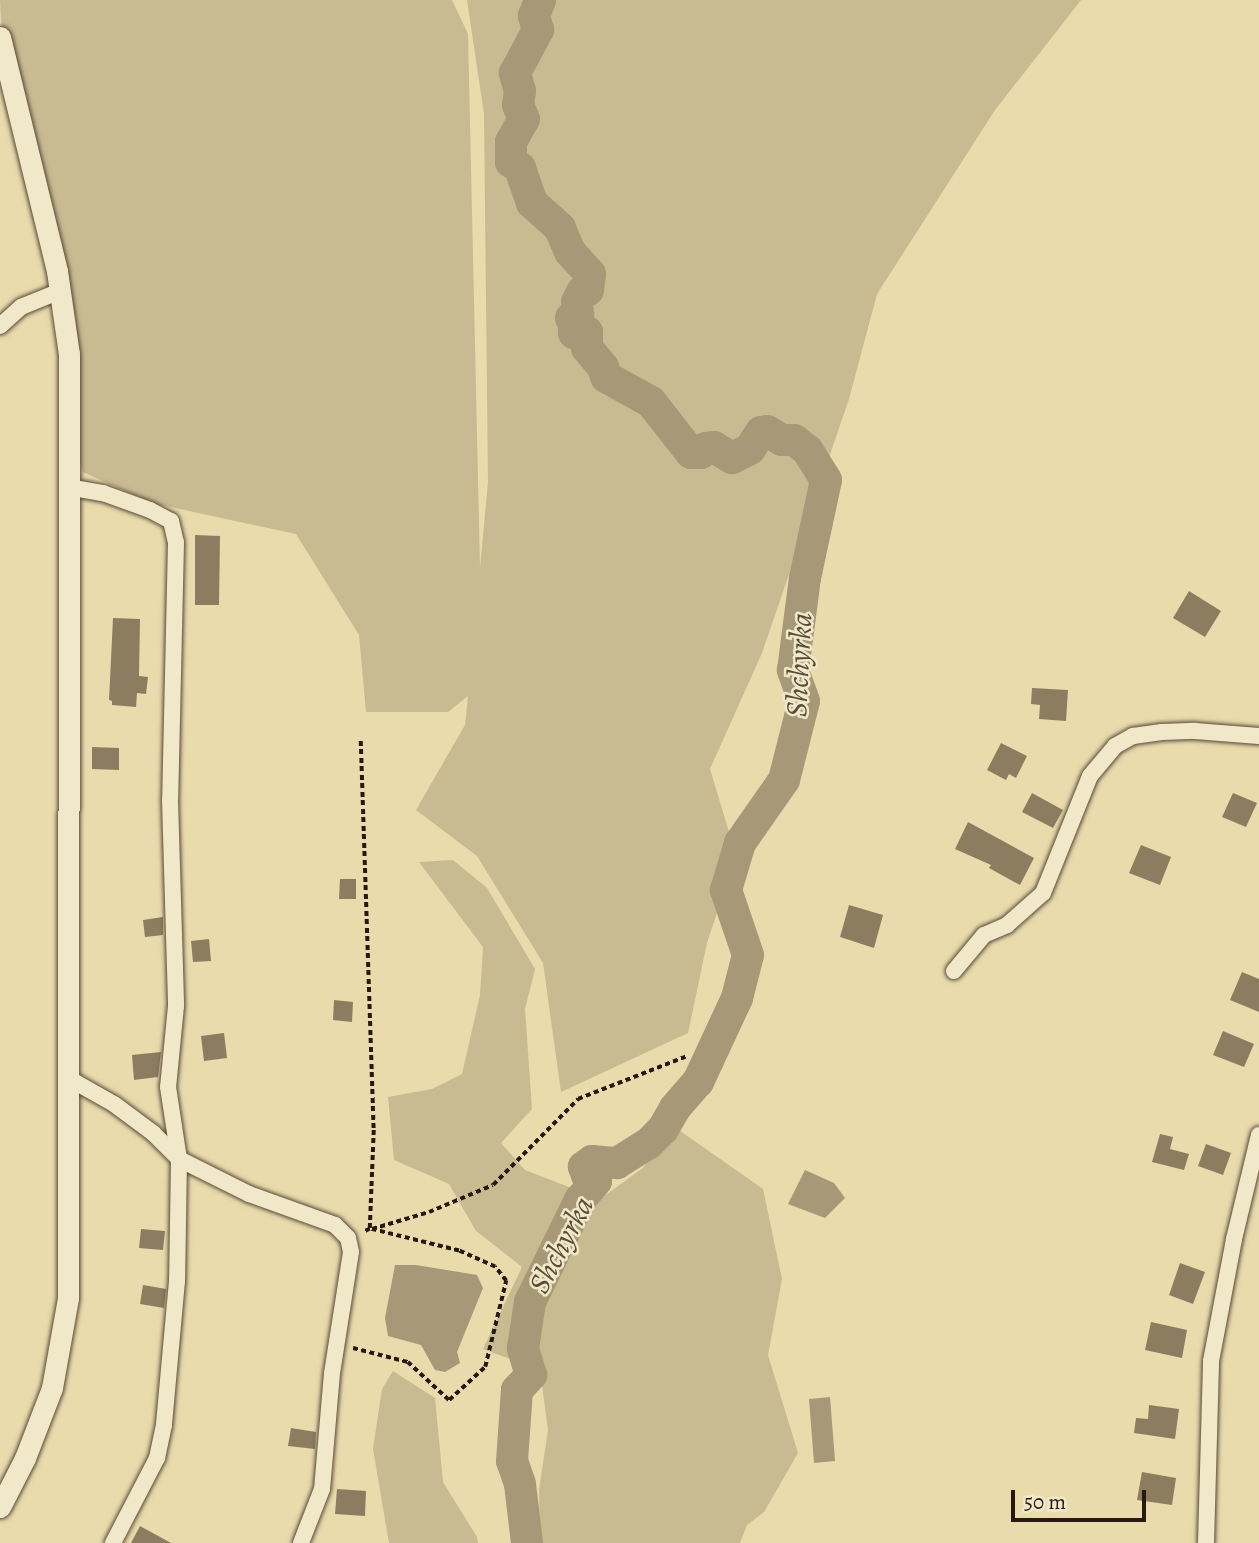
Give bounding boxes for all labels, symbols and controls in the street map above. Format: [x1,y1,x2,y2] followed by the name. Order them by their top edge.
[778,612,820,718] water label: Shchyrka
[521,1191,601,1299] water label: Shchyrka
[1014,1476,1149,1520] scale bar
[1024,1488,1066,1516] text: 50 m

